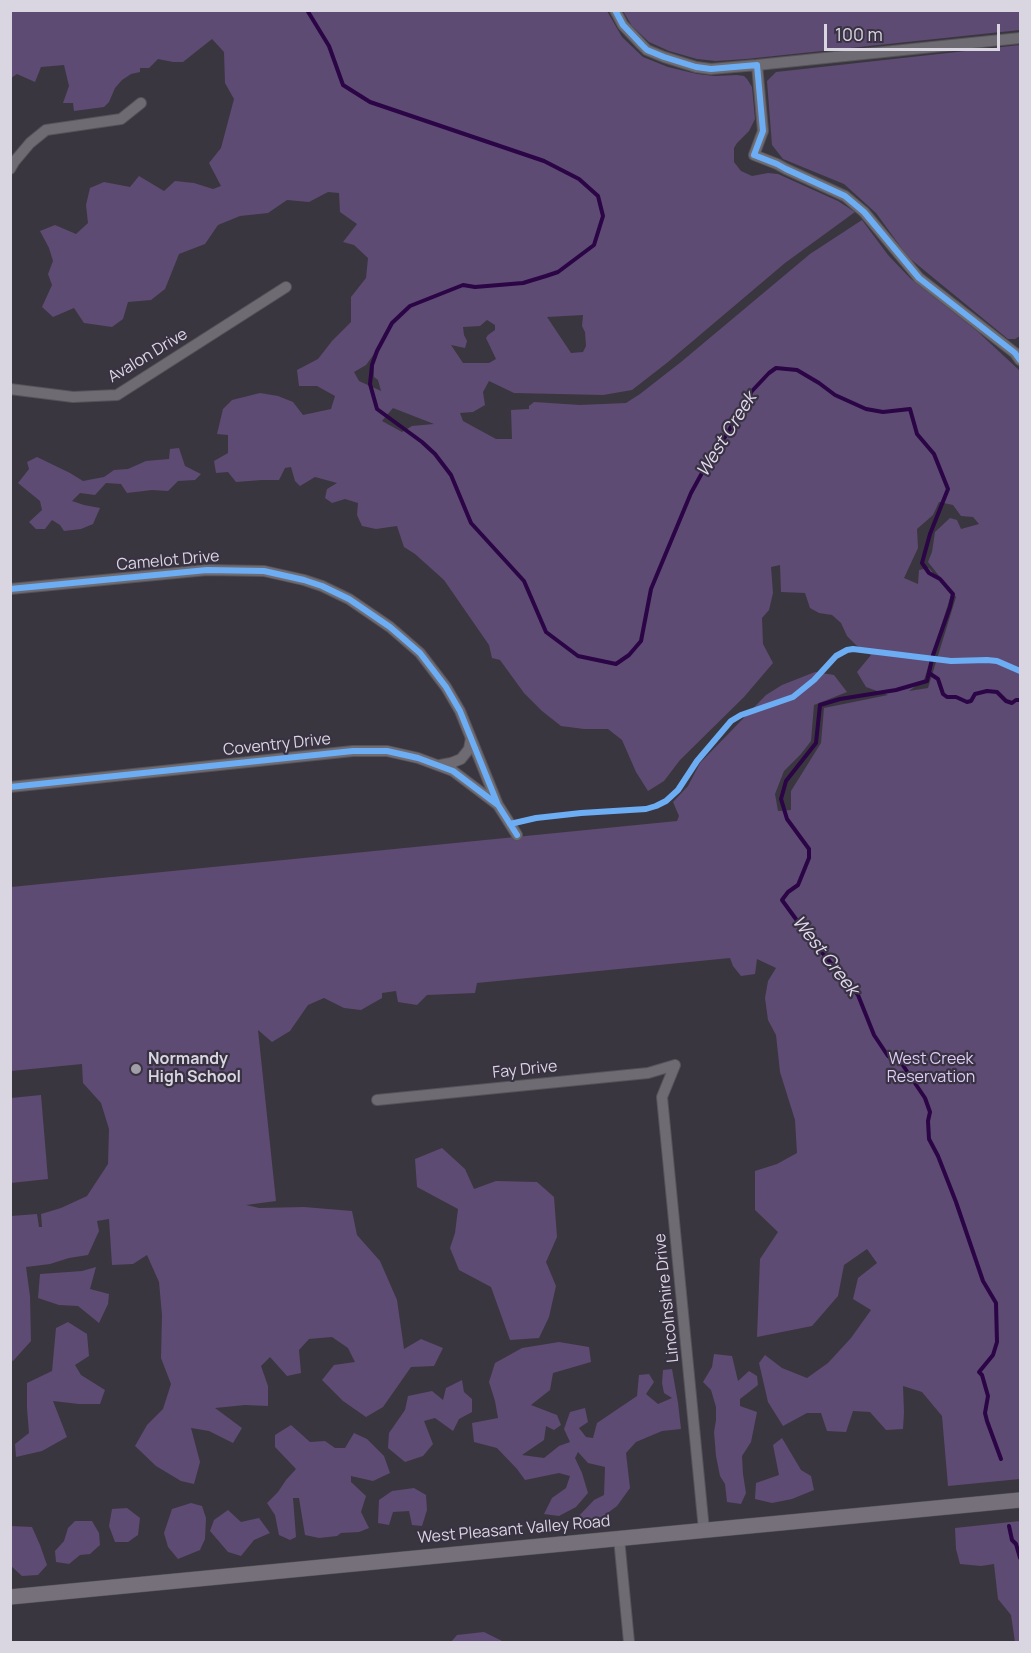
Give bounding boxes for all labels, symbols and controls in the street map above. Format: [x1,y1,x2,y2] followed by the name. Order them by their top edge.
[827,12,1002,50] scale bar
[835,22,883,46] text: 100 m
[105,325,191,387] street label: Avalon Drive
[692,389,762,481] water label: West Creek
[116,547,220,575] street label: Camelot Drive
[222,730,332,760] street label: Coventry Drive
[787,912,863,1000] water label: West Creek
[148,1050,241,1088] place label: Normandy High School
[887,1050,975,1088] park label: West Creek Reservation
[492,1057,558,1083] street label: Fay Drive
[129,1062,143,1076] marker: Normandy High School
[651,1232,683,1364] street label: Lincolnshire Drive
[417,1512,611,1548] street label: West Pleasant Valley Road

